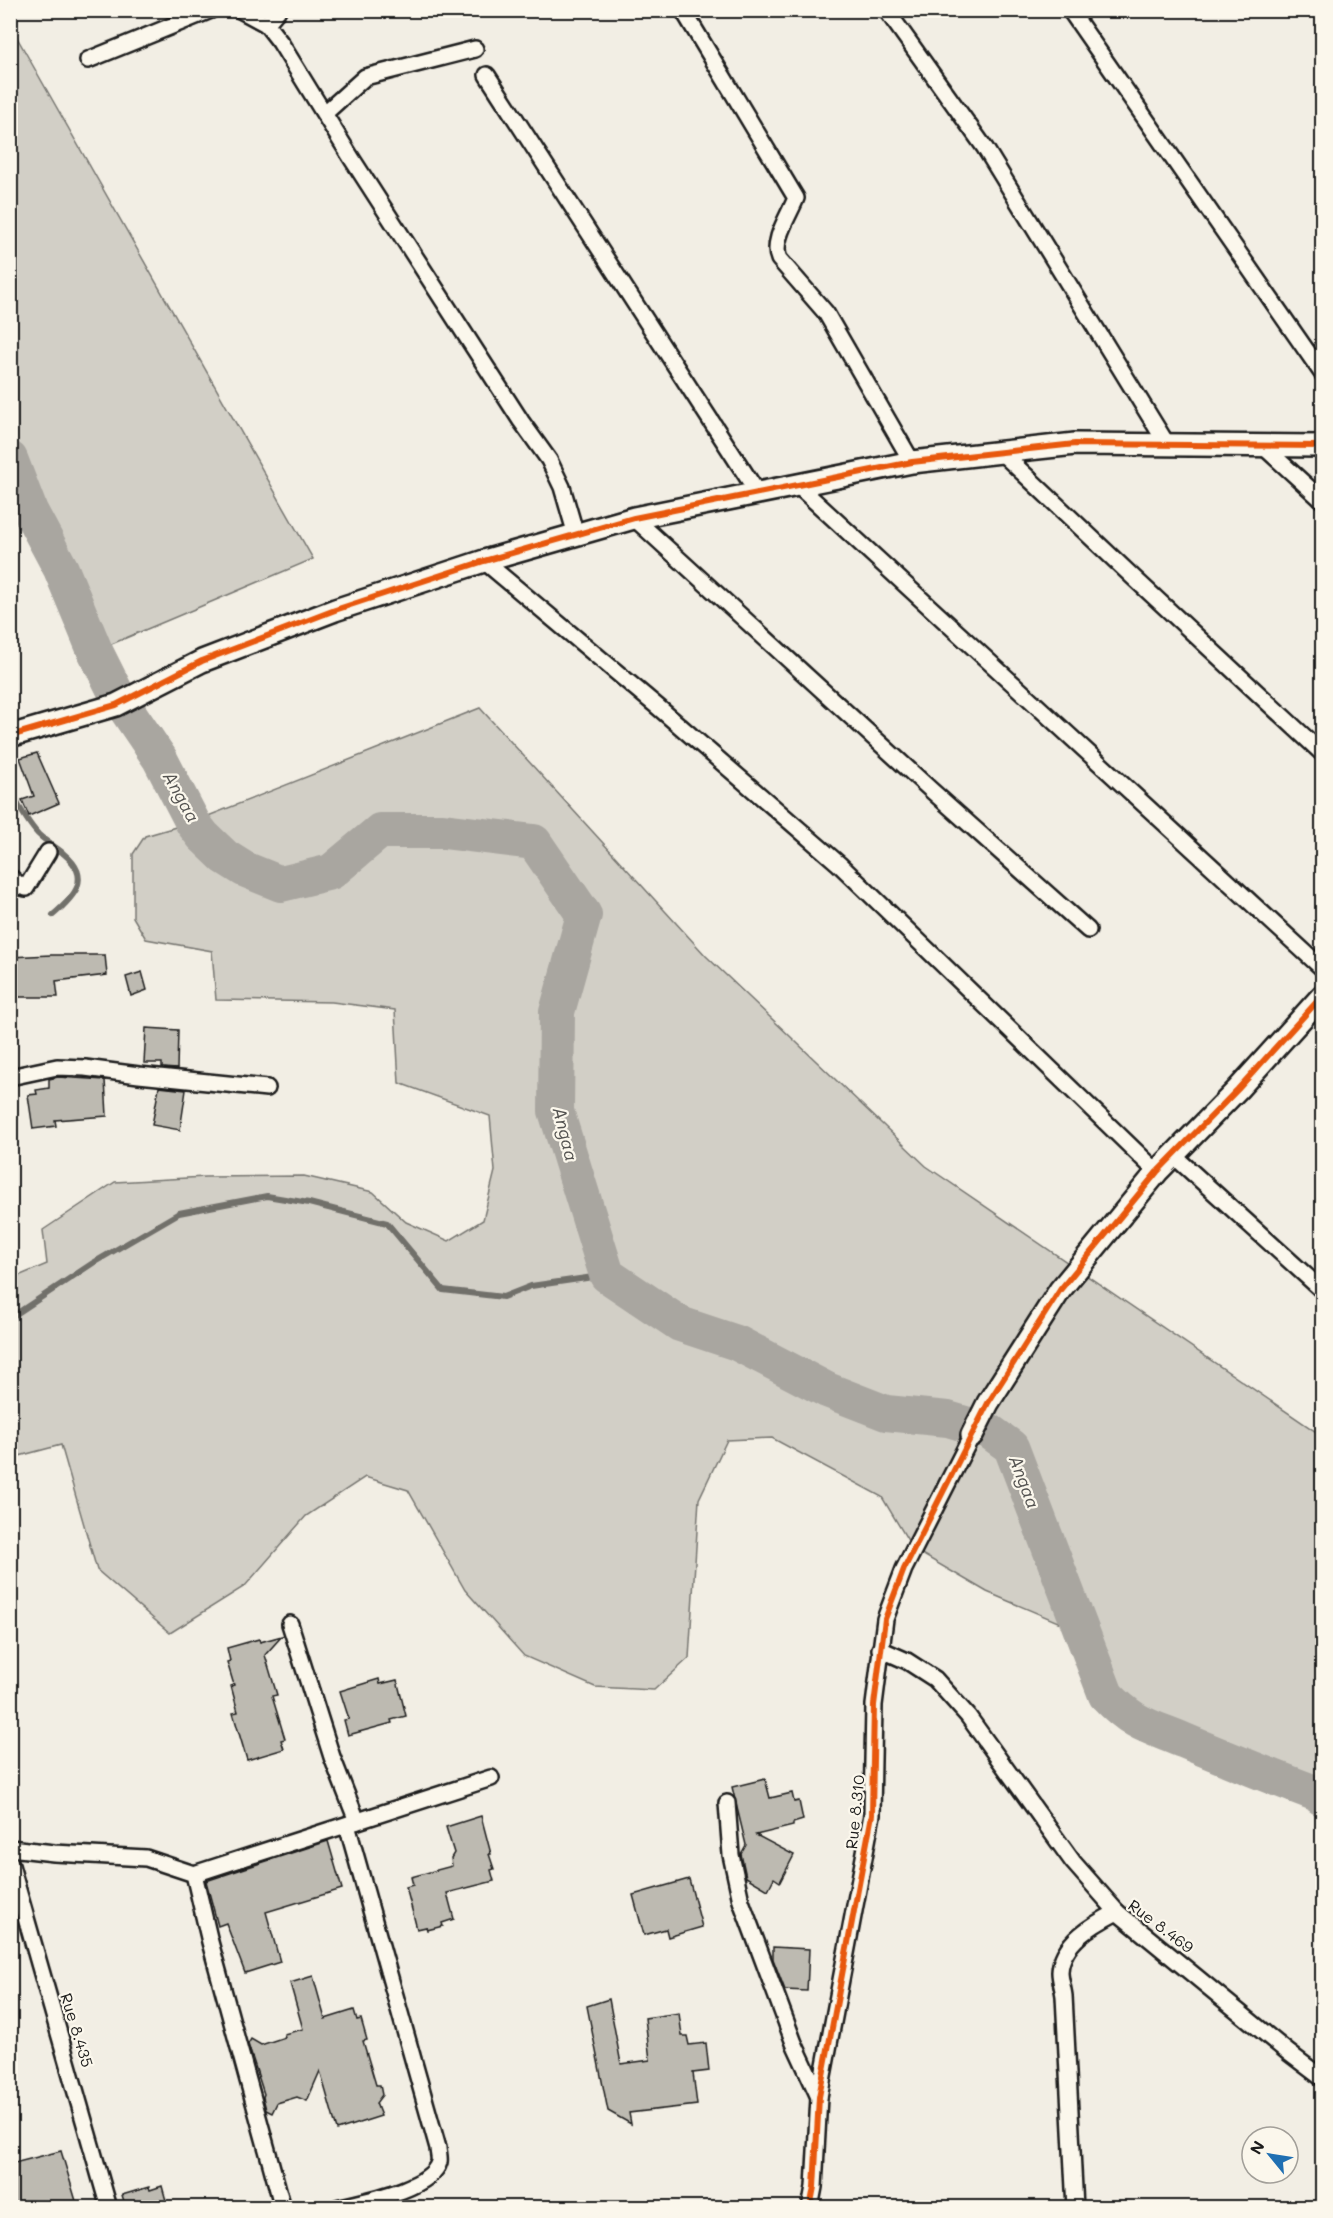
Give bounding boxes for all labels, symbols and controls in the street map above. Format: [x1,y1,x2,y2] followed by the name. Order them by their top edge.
[158,767,206,827] water label: Angaa
[548,1104,584,1163] water label: Angaa
[1004,1452,1046,1512] water label: Angaa
[840,1774,869,1850] street label: Rue 8.310
[1124,1894,1198,1957] street label: Rue 8.469
[56,1990,99,2070] street label: Rue 8.435
[1240,2125,1300,2185] north arrow
[1244,2137,1269,2158] text: N

